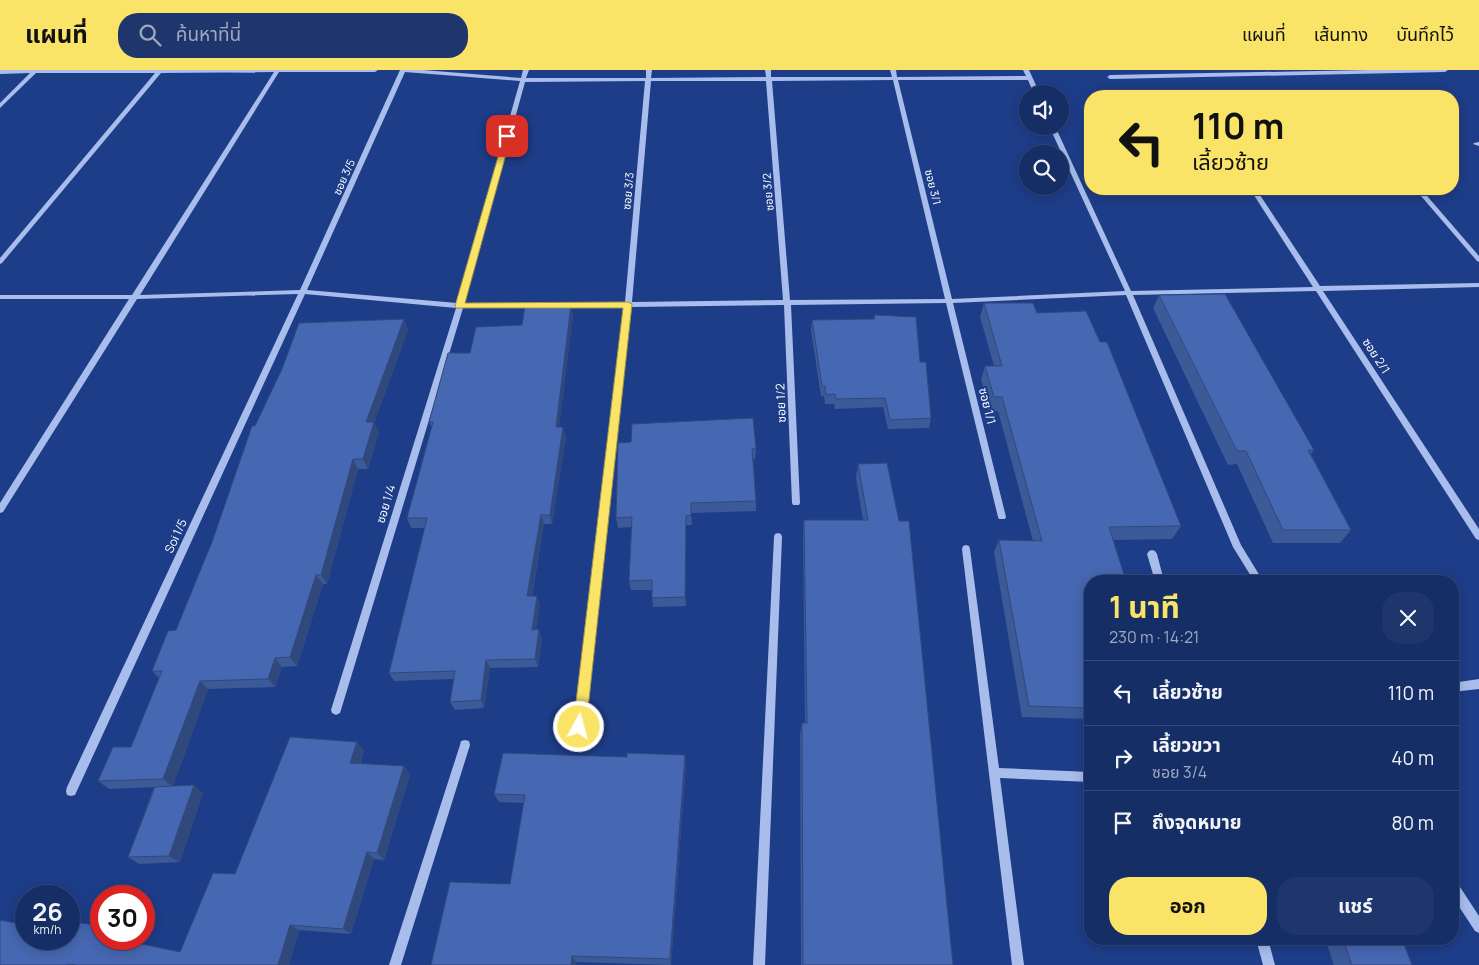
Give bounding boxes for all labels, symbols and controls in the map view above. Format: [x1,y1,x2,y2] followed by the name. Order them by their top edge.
[118,13,468,58] search box
[25,17,88,50] text: แผนที่
[136,21,164,49] icon: search
[176,21,241,47] text: ค้นหาที่นี่
[1242,22,1286,46] text: แผนที่
[1314,22,1368,46] text: เส้นทาง
[1396,22,1454,46] text: บันทึกไว้
[1019,85,1069,195] map controls
[1019,85,1069,135] button: sound
[1192,102,1284,150] text: 110 m
[1109,110,1174,175] icon: left
[486,115,528,157] pin
[493,122,521,150] icon: arrive
[1019,145,1069,195] button: search
[1192,147,1269,177] text: เลี้ยวซ้าย
[329,156,358,197] street label: ซอย 3/5
[922,168,945,206] street label: ซอย 3/1
[618,172,637,210] street label: ซอย 3/3
[758,173,777,212] street label: ซอย 3/2
[1359,335,1394,377] street label: ซอย 2/1
[771,383,790,423] street label: ซอย 1/2
[975,386,1000,426] street label: ซอย 1/1
[372,482,399,525] street label: ซอย 1/4
[160,516,191,556] street label: Soi 1/5
[1109,586,1180,627] text: 1 นาที
[1382,592,1434,644] button: close
[1109,626,1199,648] text: 230 m · 14:21
[1109,679,1137,707] icon: left
[1152,679,1223,705] text: เลี้ยวซ้าย
[1388,680,1434,706] text: 110 m
[552,700,604,752] position arrow
[1152,732,1221,758] text: เลี้ยวขวา
[1109,744,1137,772] icon: right
[1391,745,1434,771] text: 40 m
[1152,761,1207,783] text: ซอย 3/4
[1109,809,1137,837] icon: arrive
[1152,809,1242,835] text: ถึงจุดหมาย
[1391,810,1434,836] text: 80 m
[1109,877,1267,935] button: ออก
[1277,877,1434,935] button: แชร์
[90,885,155,950] speed limit sign: 30
[32,894,63,929] text: 26
[34,921,61,938] text: km/h

